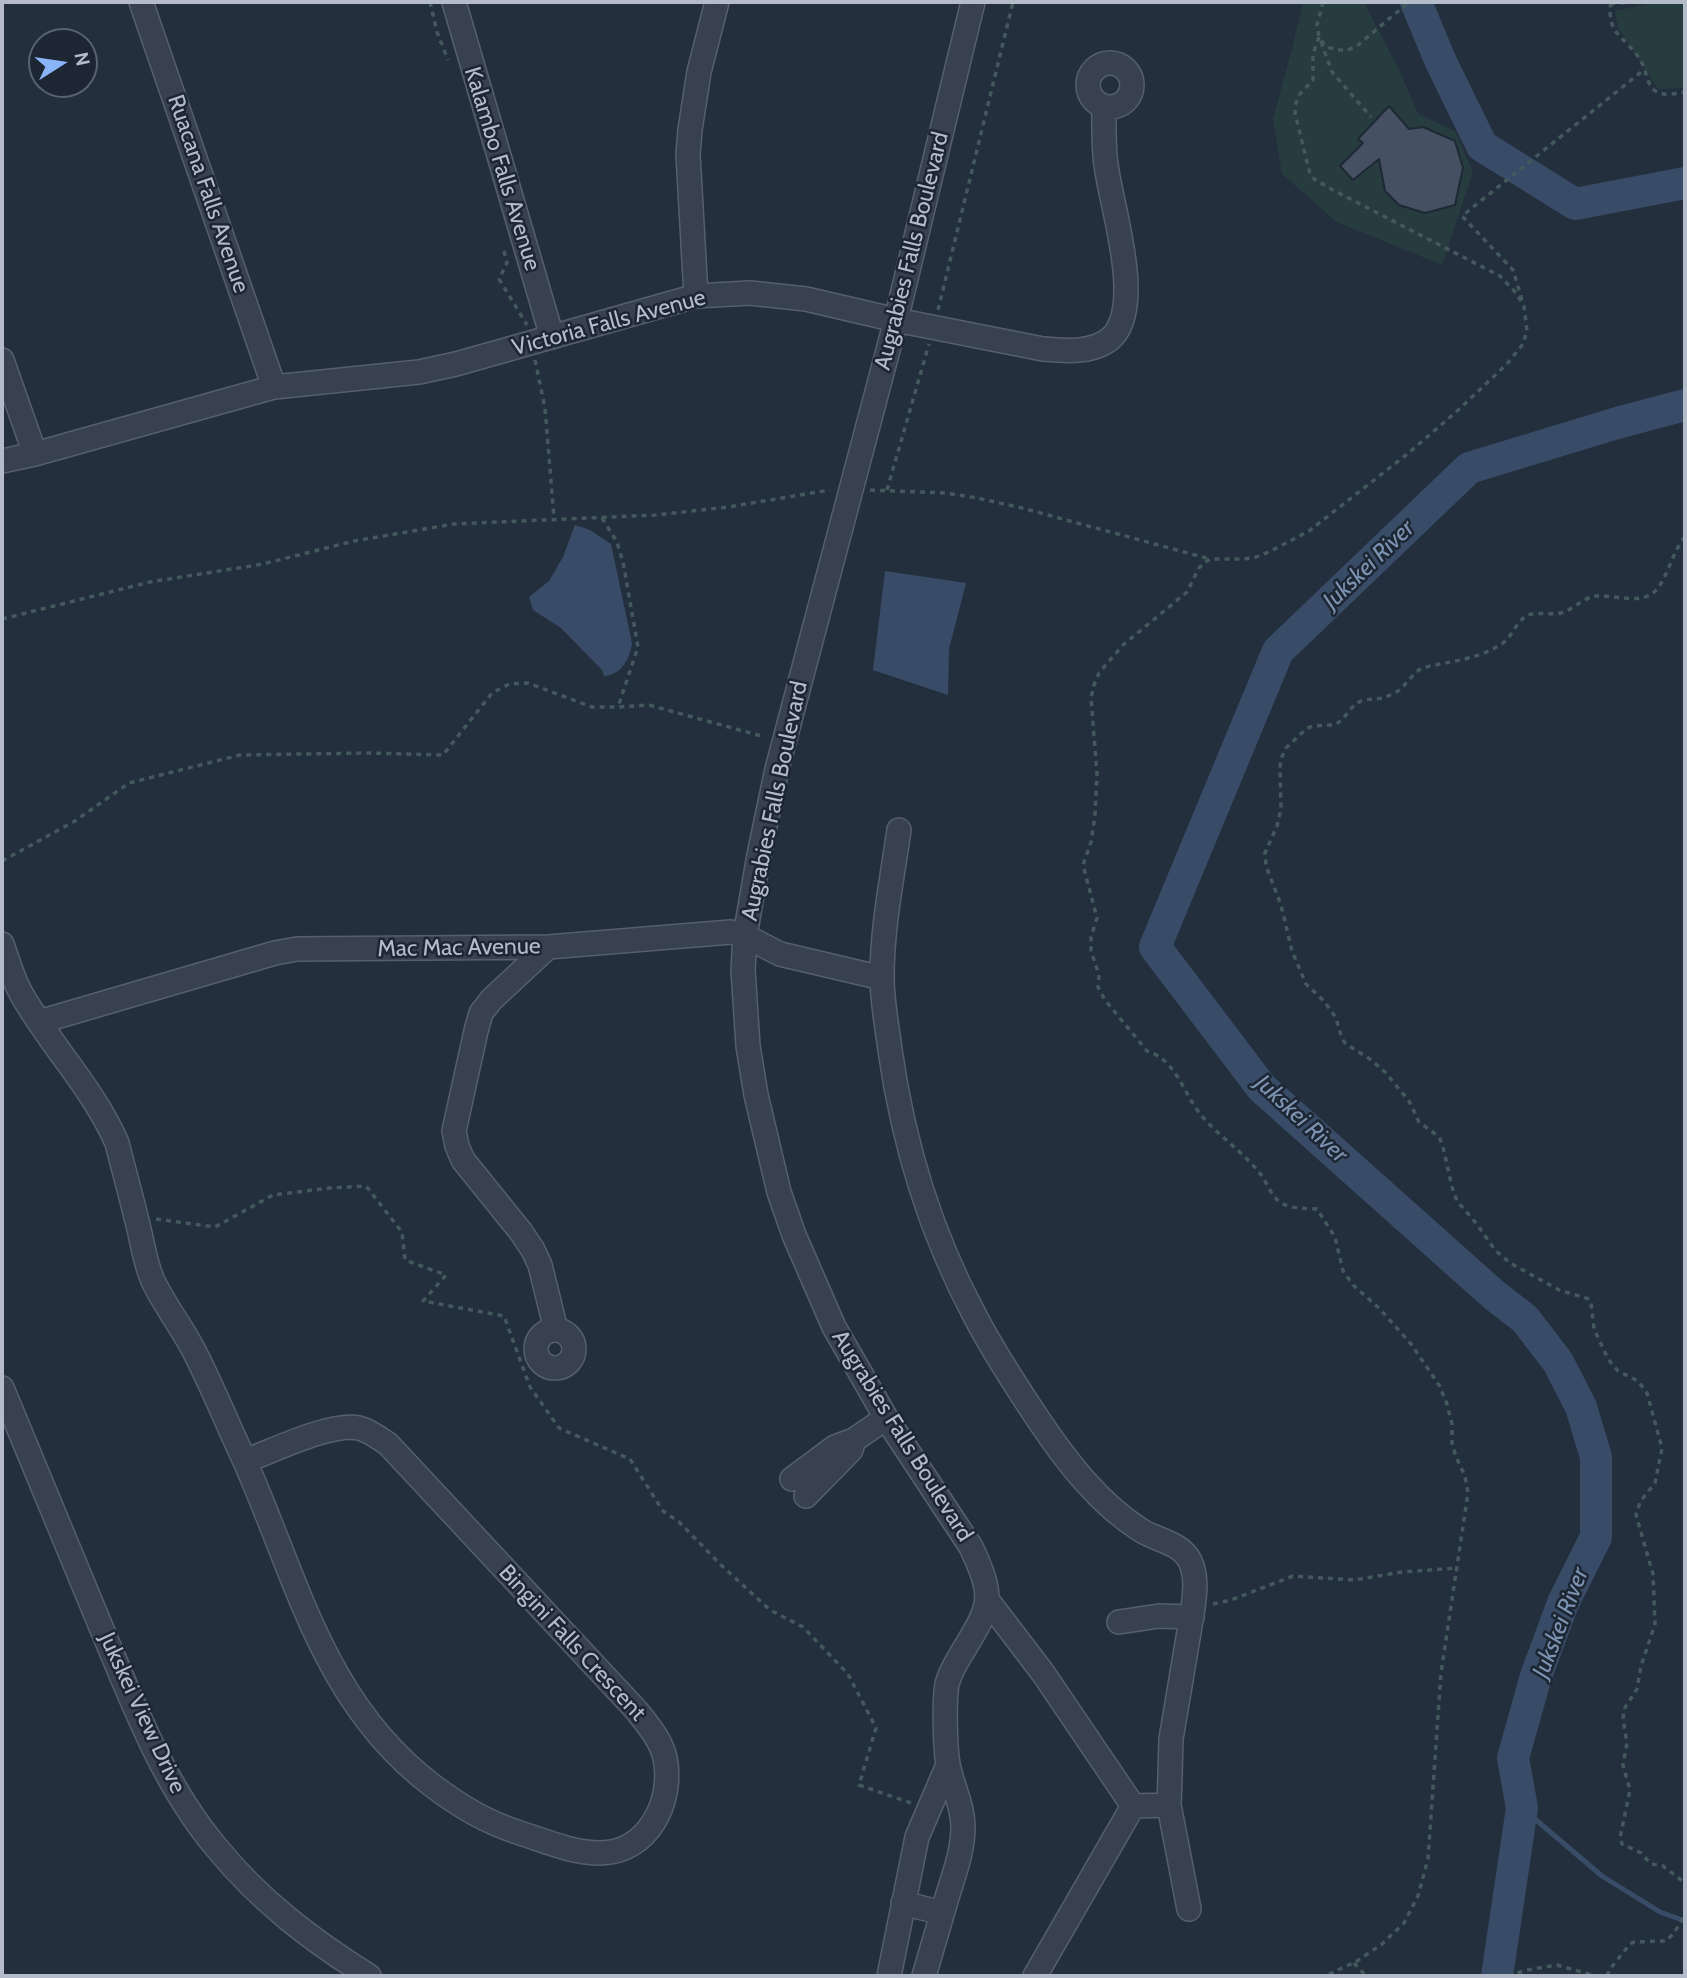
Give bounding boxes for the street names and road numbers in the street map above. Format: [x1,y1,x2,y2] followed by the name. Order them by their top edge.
[458,64,546,274] street label: Kalambo Falls Avenue
[161,91,255,297] street label: Ruacana Falls Avenue
[869,129,955,373] street label: Augrabies Falls Boulevard
[509,284,709,362] street label: Victoria Falls Avenue
[736,679,814,923] street label: Augrabies Falls Boulevard
[377,933,541,963] street label: Mac Mac Avenue
[826,1325,978,1547] street label: Augrabies Falls Boulevard
[493,1559,651,1727] street label: Bingini Falls Crescent
[93,1628,191,1798] street label: Jukskei View Drive

